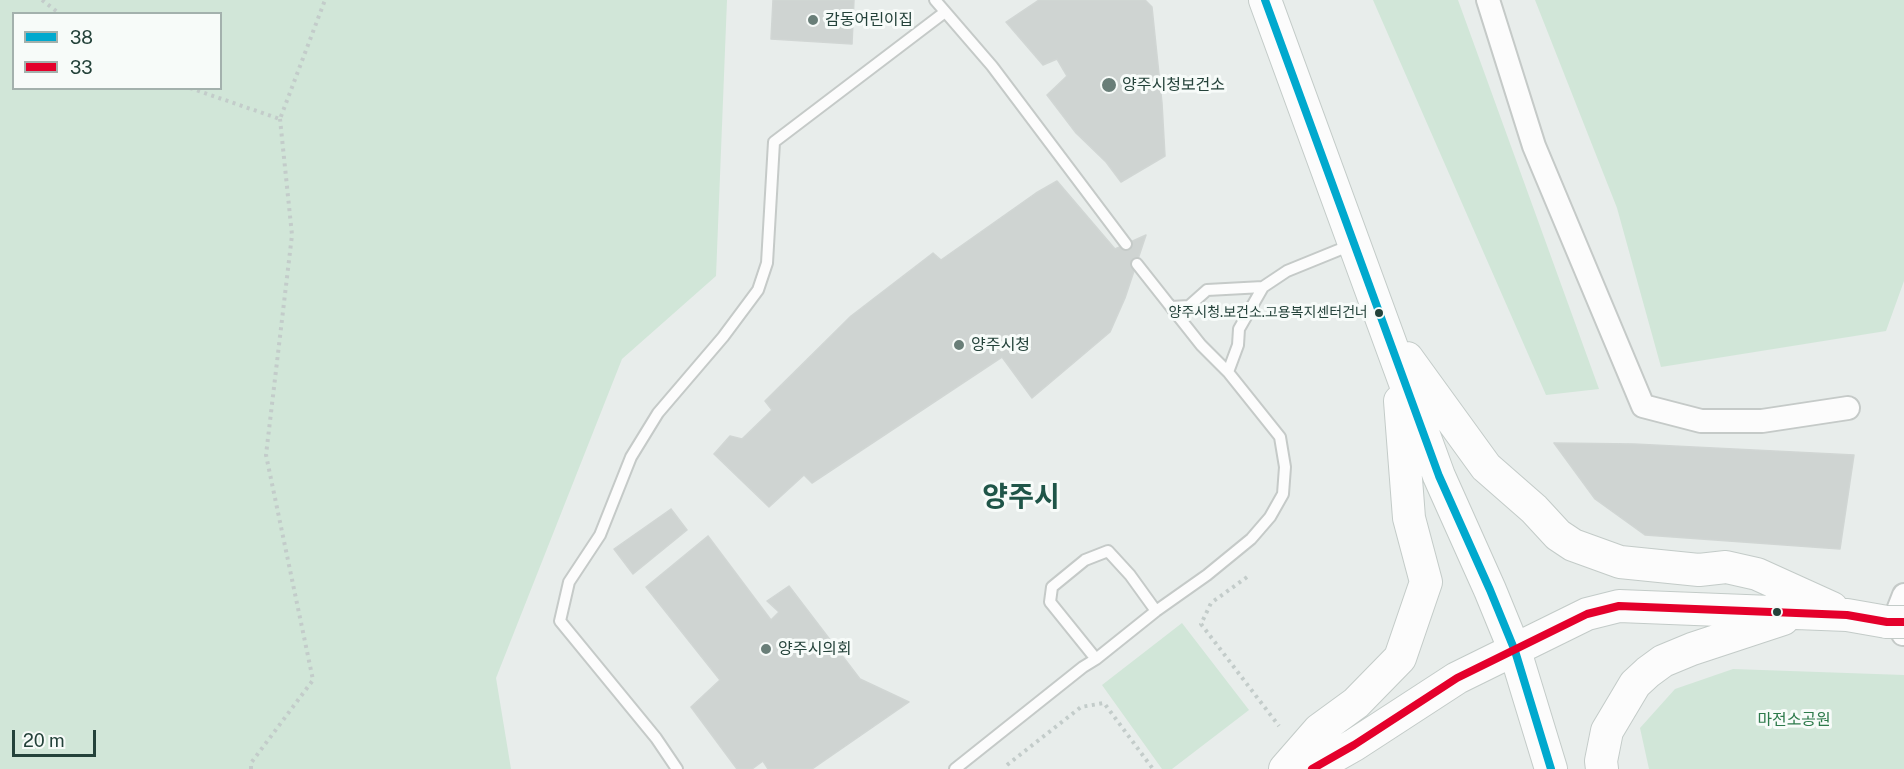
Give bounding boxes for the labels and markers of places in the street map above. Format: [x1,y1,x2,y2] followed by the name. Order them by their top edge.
[825,10,913,30] place label: 감동어린이집
[806,13,820,27] marker: 감동어린이집
[1122,75,1225,95] place label: 양주시청보건소
[1100,76,1118,94] marker: 양주시청보건소
[1169,305,1368,321] place label: 양주시청.보건소.고용복지센터건너
[1373,307,1385,319] marker: 양주시청.보건소.고용복지센터건너
[971,335,1030,355] place label: 양주시청
[952,338,966,352] marker: 양주시청
[1771,606,1783,618] unlabelled marker
[778,639,852,659] place label: 양주시의회
[759,642,773,656] marker: 양주시의회

